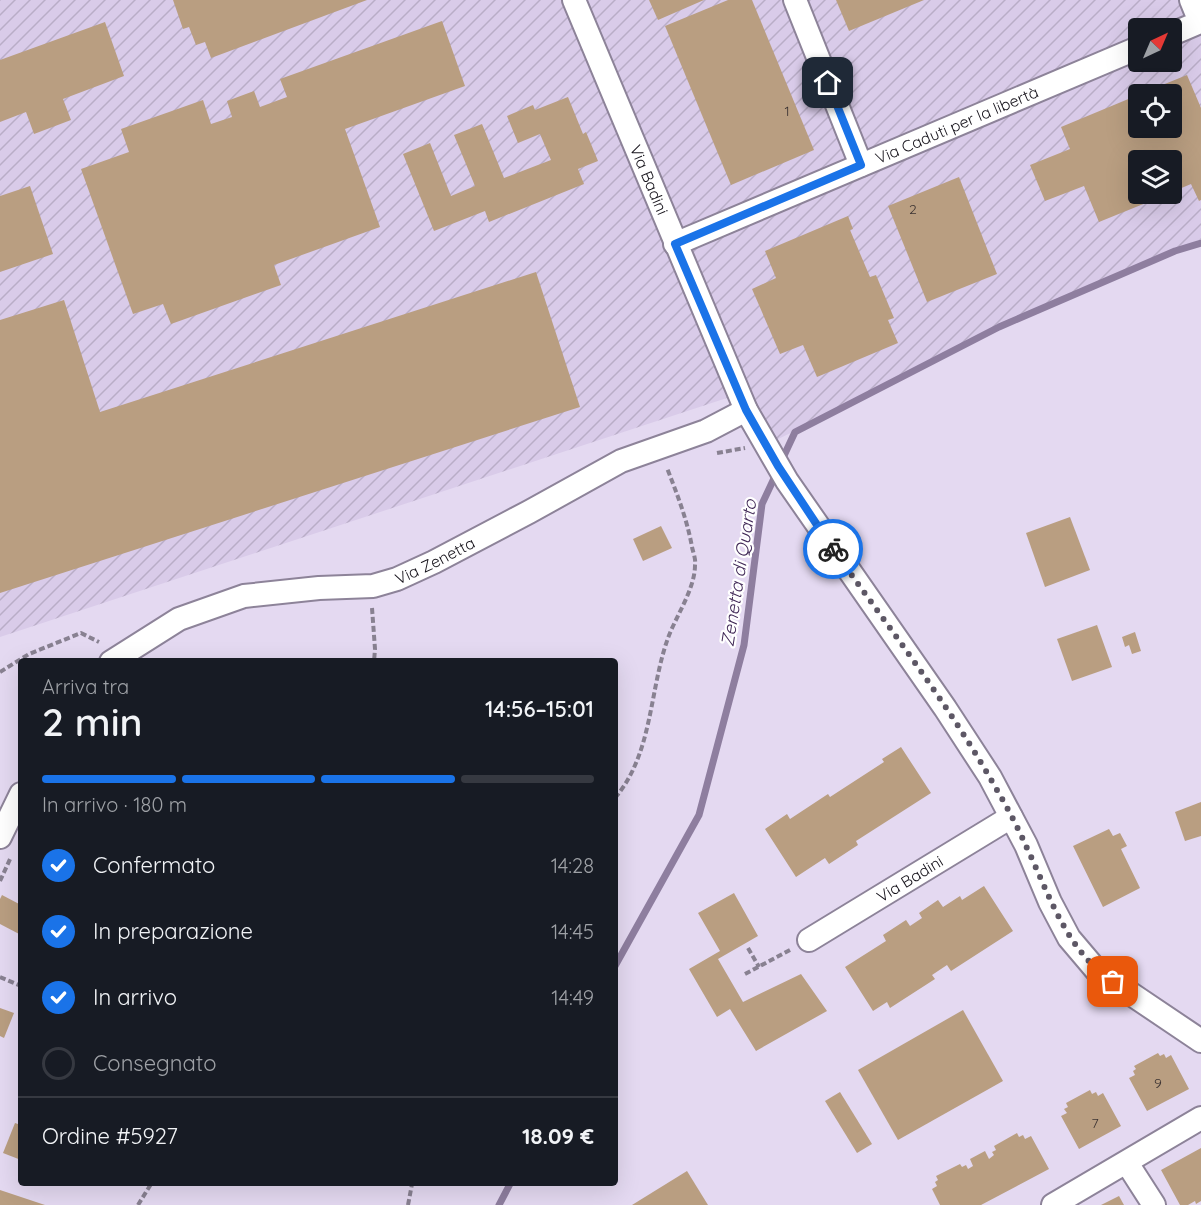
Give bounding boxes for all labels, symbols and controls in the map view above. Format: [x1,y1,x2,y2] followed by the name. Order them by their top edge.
[1128,18,1182,72] north arrow
[1128,18,1182,204] map controls
[802,57,853,108] pin
[811,66,844,99] icon: home
[872,81,1041,168] street label: Via Caduti per la libertà
[1128,84,1182,138] button: locate
[784,102,790,120] house number: 1
[626,142,673,218] street label: Via Badini
[1128,150,1182,204] button: layers
[909,200,917,218] house number: 2
[716,496,762,648] water label: Zenetta di Quarto
[803,519,863,579] courier
[392,532,478,589] street label: Via Zenetta
[817,533,850,566] icon: bike
[42,674,129,699] text: Arriva tra
[485,695,594,723] text: 14:56–15:01
[42,697,143,746] text: 2 min
[42,792,187,817] text: In arrivo · 180 m
[42,849,75,882] icon: check
[93,851,215,879] text: Confermato
[873,851,947,906] street label: Via Badini
[551,853,594,878] text: 14:28
[42,915,75,948] icon: check
[93,917,253,945] text: In preparazione
[551,919,594,944] text: 14:45
[1087,956,1138,1007] pin
[1096,965,1129,998] icon: bag
[42,981,75,1014] icon: check
[93,983,177,1011] text: In arrivo
[551,985,594,1010] text: 14:49
[93,1049,216,1077] text: Consegnato
[1154,1074,1162,1092] house number: 9
[1091,1114,1099,1132] house number: 7
[42,1122,178,1150] text: Ordine #5927
[522,1122,594,1150] text: 18.09 €

